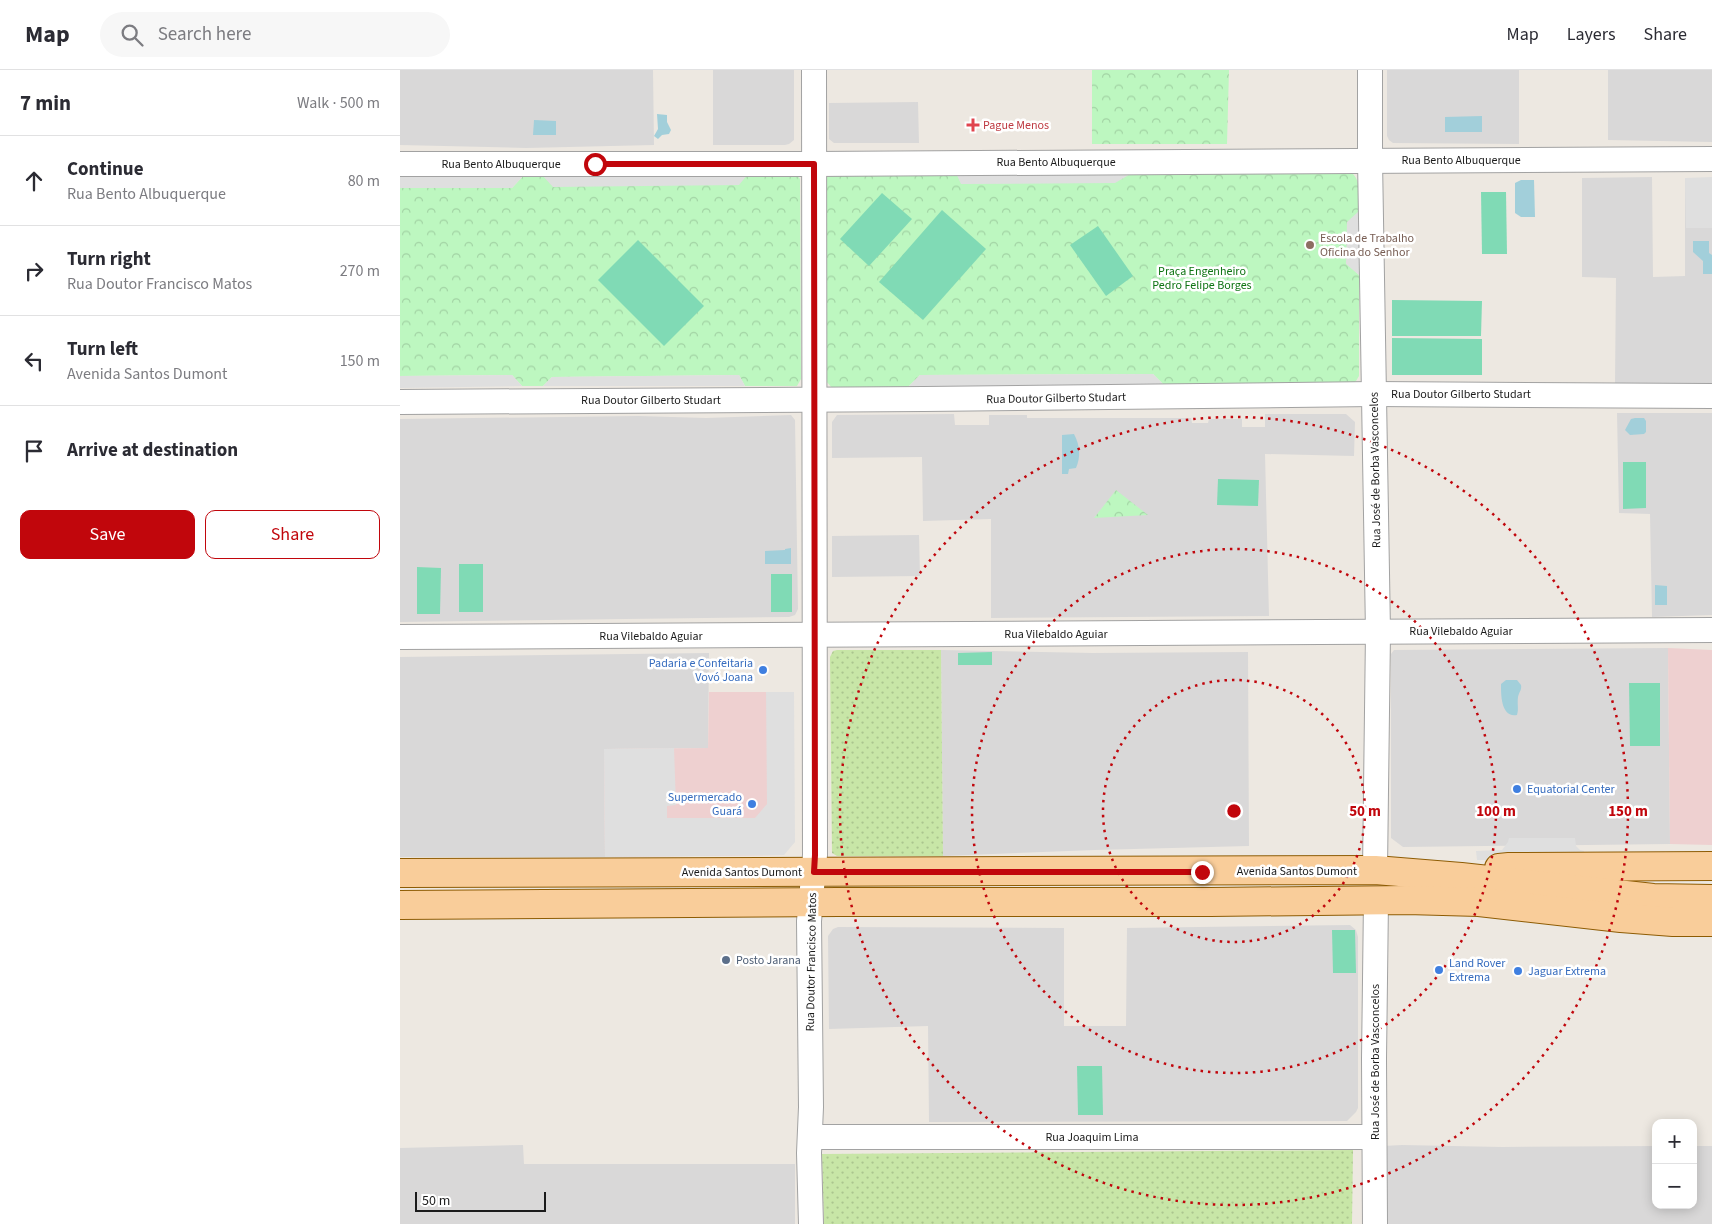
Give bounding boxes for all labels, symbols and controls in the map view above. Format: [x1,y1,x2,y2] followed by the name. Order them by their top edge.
[100,12,450,57] search box
[25,17,70,52] text: Map
[118,21,146,49] icon: search
[158,21,251,48] text: Search here
[1507,22,1539,47] text: Map
[1567,22,1616,47] text: Layers
[1644,22,1687,47] text: Share
[20,88,71,118] text: 7 min
[297,92,380,114] text: Walk · 500 m
[983,117,1049,134] place label: Pague Menos
[967,119,979,131] marker: Pague Menos
[1401,152,1521,169] street label: Rua Bento Albuquerque
[584,153,607,176] route start
[996,154,1116,171] street label: Rua Bento Albuquerque
[67,156,144,183] text: Continue
[441,156,561,173] street label: Rua Bento Albuquerque
[20,167,48,195] icon: ahead
[348,170,380,192] text: 80 m
[67,183,226,205] text: Rua Bento Albuquerque
[1320,230,1414,261] place label: Escola de Trabalho Oficina do Senhor
[1304,239,1316,251] marker: Escola de Trabalho Oficina do Senhor
[67,246,151,273] text: Turn right
[20,257,48,285] icon: right
[340,260,380,282] text: 270 m
[1152,263,1252,294] park label: Praça Engenheiro Pedro Felipe Borges
[67,273,252,295] text: Rua Doutor Francisco Matos
[67,336,138,363] text: Turn left
[20,347,48,375] icon: left
[340,350,380,372] text: 150 m
[67,363,227,385] text: Avenida Santos Dumont
[1391,386,1531,403] street label: Rua Doutor Gilberto Studart
[986,389,1126,408] street label: Rua Doutor Gilberto Studart
[581,392,721,409] street label: Rua Doutor Gilberto Studart
[1366,392,1385,548] street label: Rua José de Borba Vasconcelos
[20,437,48,465] icon: arrive
[67,437,238,464] text: Arrive at destination
[20,510,195,559] button: Save
[205,510,380,559] button: Share
[1409,623,1514,640] street label: Rua Vilebaldo Aguiar
[1004,626,1109,643] street label: Rua Vilebaldo Aguiar
[599,628,704,645] street label: Rua Vilebaldo Aguiar
[649,655,753,686] place label: Padaria e Confeitaria Vovó Joana
[757,664,769,676] marker: Padaria e Confeitaria Vovó Joana
[1527,781,1616,798] place label: Equatorial Center
[1511,783,1523,795] marker: Equatorial Center
[668,789,742,820] place label: Supermercado Guará
[746,798,758,810] marker: Supermercado Guará
[1349,801,1381,822] text: 50 m
[1476,801,1516,822] text: 100 m
[1608,801,1648,822] text: 150 m
[1225,802,1243,820] centre of rings
[1191,861,1214,884] route end
[1237,863,1357,880] street label: Avenida Santos Dumont
[682,864,802,881] street label: Avenida Santos Dumont
[802,892,821,1032] street label: Rua Doutor Francisco Matos
[736,952,801,969] place label: Posto Jarana
[720,954,732,966] marker: Posto Jarana
[1449,955,1506,986] place label: Land Rover Extrema
[1528,963,1606,980] place label: Jaguar Extrema
[1433,964,1445,976] marker: Land Rover Extrema
[1512,965,1524,977] marker: Jaguar Extrema
[1367,984,1384,1140] street label: Rua José de Borba Vasconcelos
[1652,1119,1697,1209] map controls
[1652,1119,1697,1164] button: +
[1045,1129,1139,1146] street label: Rua Joaquim Lima
[1652,1164,1697,1209] button: −
[415,1189,546,1212] scale bar
[422,1191,450,1211] text: 50 m

